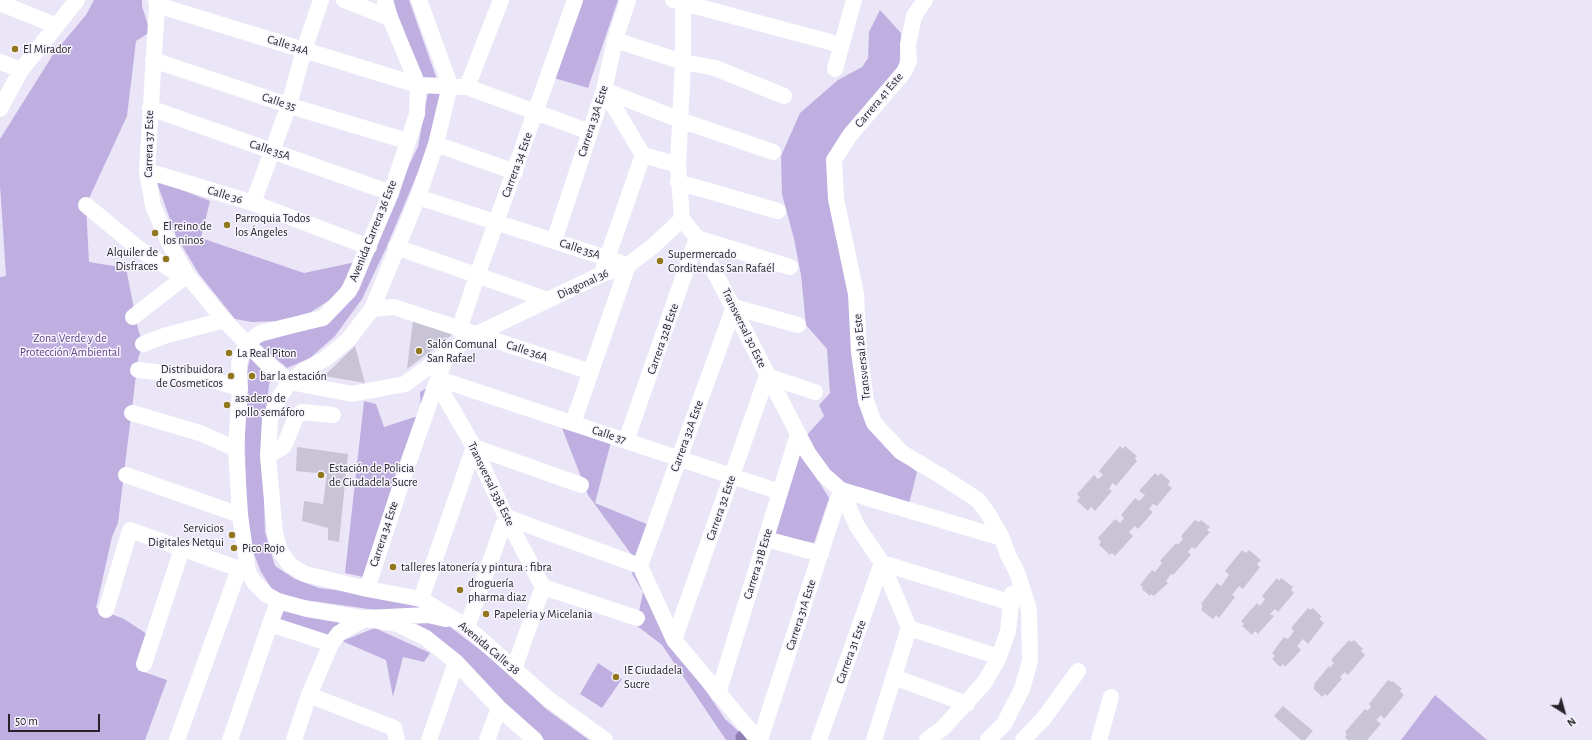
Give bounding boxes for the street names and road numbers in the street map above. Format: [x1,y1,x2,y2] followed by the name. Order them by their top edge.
[265,32,311,58] street label: Calle 34A
[852,70,906,130] street label: Carrera 41 Este
[575,83,611,159] street label: Carrera 33A Este
[260,90,298,114] street label: Calle 35
[141,110,157,178] street label: Carrera 37 Este
[499,130,535,200] street label: Carrera 34 Este
[248,137,292,163] street label: Calle 35A
[346,178,400,284] street label: Avenida Carrera 36 Este
[206,183,244,207] street label: Calle 36
[558,236,602,262] street label: Calle 35A
[555,266,611,302] street label: Diagonal 36
[718,286,770,370] street label: Transversal 30 Este
[644,301,682,377] street label: Carrera 32B Este
[850,313,874,401] street label: Transversal 28 Este
[504,338,550,364] street label: Calle 36A
[667,398,707,474] street label: Carrera 32A Este
[590,423,628,447] street label: Calle 37
[464,440,518,528] street label: Transversal 33B Este
[703,474,739,542] street label: Carrera 32 Este
[367,499,401,569] street label: Carrera 34 Este
[740,527,776,601] street label: Carrera 31B Este
[783,578,819,652] street label: Carrera 31A Este
[455,618,523,678] street label: Avenida Calle 38
[833,618,869,686] street label: Carrera 31 Este

